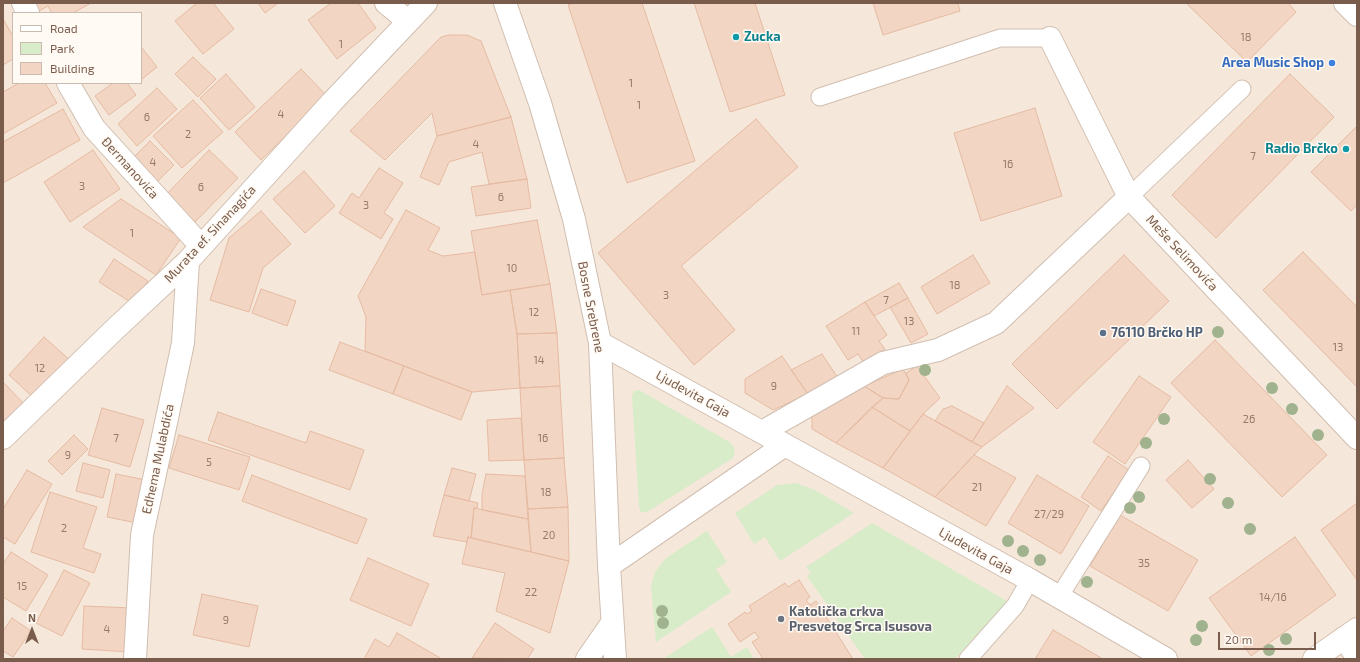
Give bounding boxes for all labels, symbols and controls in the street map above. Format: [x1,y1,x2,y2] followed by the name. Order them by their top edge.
[12,12,142,84] legend
[50,21,78,35] text: Road
[744,29,781,45] place label: Zucka
[1240,30,1252,44] house number: 18
[731,32,741,42] marker: Zucka
[339,37,343,51] house number: 1
[50,41,75,55] text: Park
[1222,55,1324,71] place label: Area Music Shop
[1327,58,1337,68] marker: Area Music Shop
[50,61,94,75] text: Building
[629,76,633,90] house number: 1
[637,98,641,112] house number: 1
[278,107,284,121] house number: 4
[144,110,150,124] house number: 6
[185,127,191,141] house number: 2
[98,134,162,202] street label: Đermanovića
[473,137,479,151] house number: 4
[1265,141,1338,157] place label: Radio Brčko
[1341,144,1351,154] marker: Radio Brčko
[1250,149,1256,163] house number: 7
[150,155,156,169] house number: 4
[1003,157,1013,171] house number: 16
[79,179,85,193] house number: 3
[198,180,204,194] house number: 6
[161,182,259,286] street label: Murata ef. Sinanagića
[498,190,504,204] house number: 6
[363,198,369,212] house number: 3
[1143,212,1221,294] street label: Meše Selimovića
[130,226,134,240] house number: 1
[574,260,608,354] street label: Bosne Srebrene
[506,261,518,275] house number: 10
[949,278,961,292] house number: 18
[663,288,669,302] house number: 3
[883,293,889,307] house number: 7
[529,305,539,319] house number: 12
[904,314,914,328] house number: 13
[852,324,860,338] house number: 11
[1111,325,1203,341] place label: 76110 Brčko HP
[1098,328,1108,338] marker: 76110 Brčko HP
[1333,340,1343,354] house number: 13
[533,353,545,367] house number: 14
[35,361,45,375] house number: 12
[653,367,733,421] street label: Ljudevita Gaja
[771,379,777,393] house number: 9
[139,403,177,515] street label: Edhema Mulabdića
[1243,412,1255,426] house number: 26
[113,431,119,445] house number: 7
[538,431,548,445] house number: 16
[65,448,71,462] house number: 9
[206,455,212,469] house number: 5
[972,480,982,494] house number: 21
[540,485,552,499] house number: 18
[1034,507,1064,521] house number: 27/29
[61,521,67,535] house number: 2
[936,524,1016,578] street label: Ljudevita Gaja
[543,528,555,542] house number: 20
[1138,556,1150,570] house number: 35
[17,579,27,593] house number: 15
[525,585,537,599] house number: 22
[1259,590,1287,604] house number: 14/16
[789,604,932,635] place label: Katolička crkva Presvetog Srca Isusova
[12,610,52,650] north arrow
[28,611,36,624] text: N
[223,613,229,627] house number: 9
[776,614,786,624] marker: Katolička crkva Presvetog Srca Isusova
[104,622,110,636] house number: 4
[1220,624,1318,650] scale bar
[1225,632,1252,646] text: 20 m

